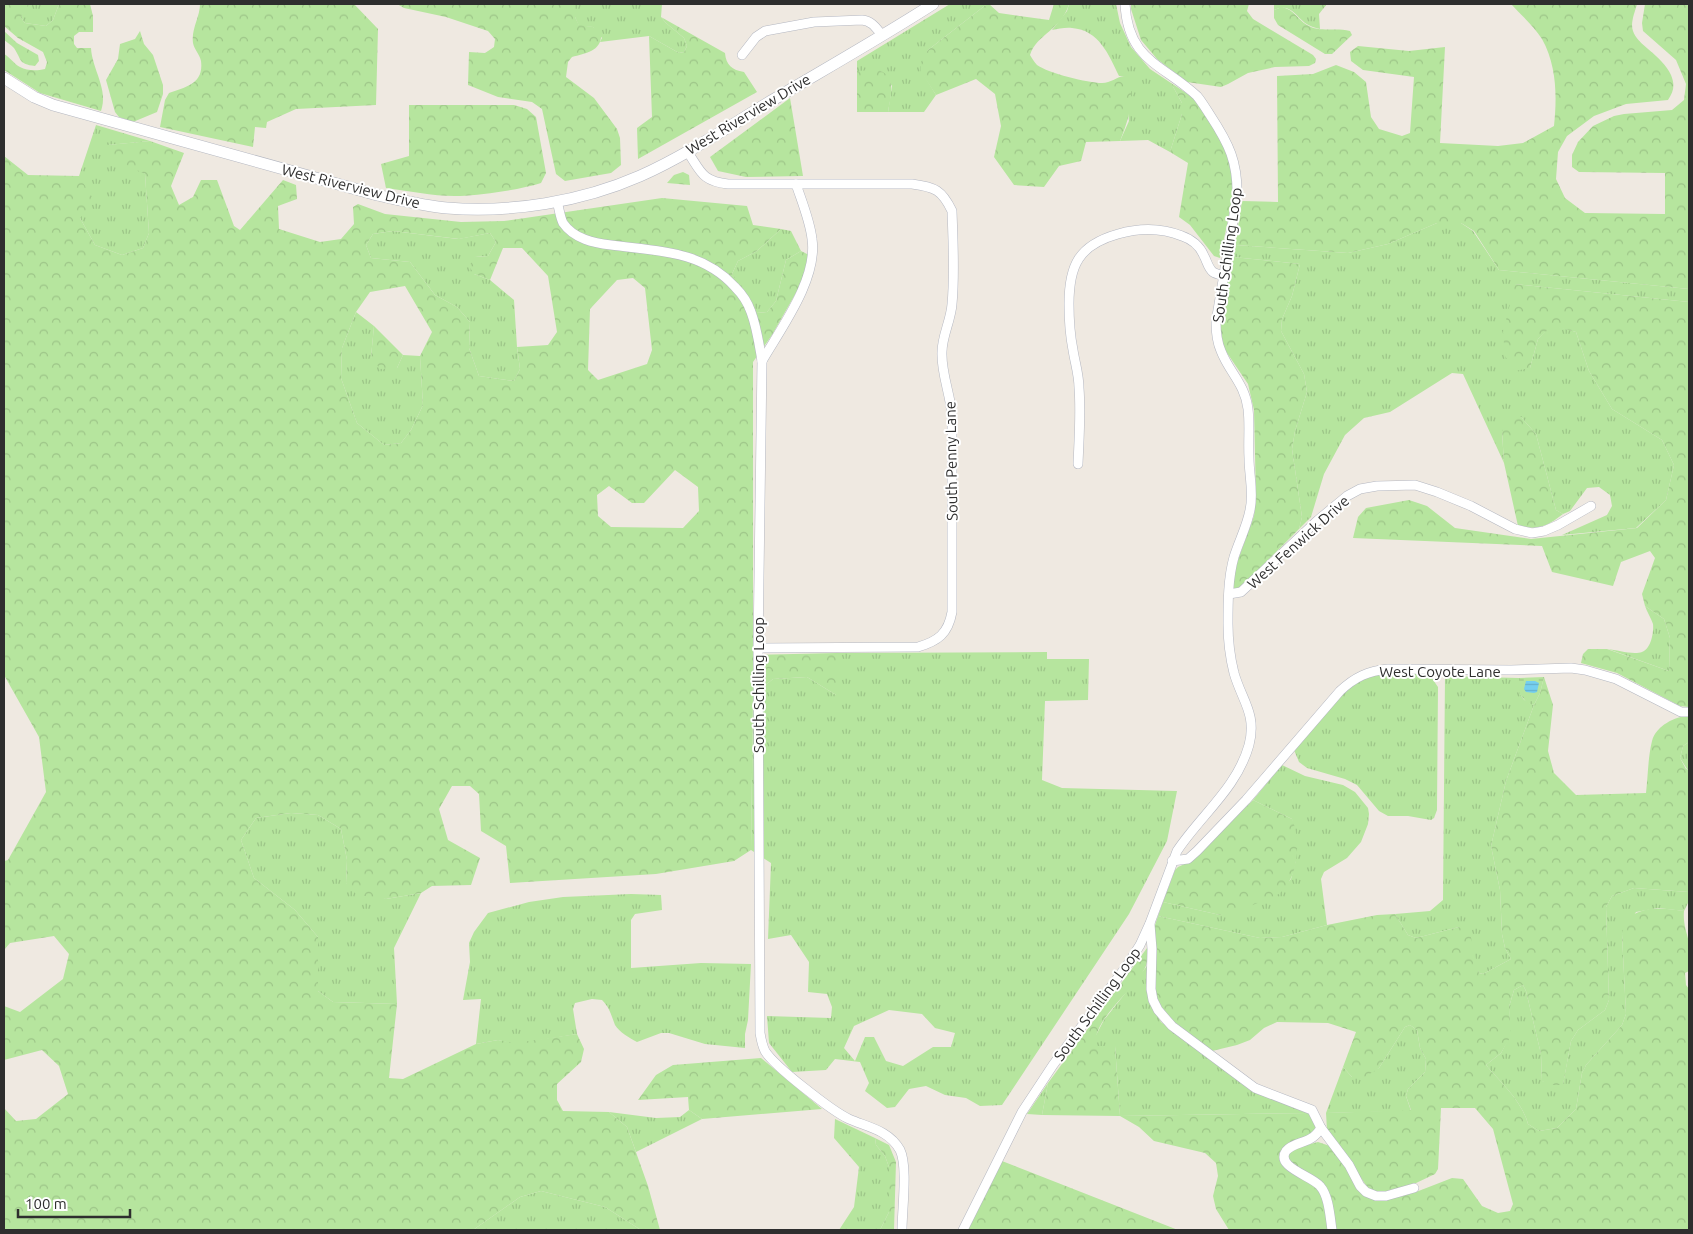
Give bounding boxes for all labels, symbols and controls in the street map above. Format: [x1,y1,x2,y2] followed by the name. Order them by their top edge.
[683,70,813,158] street label: West Riverview Drive
[280,161,422,211] street label: West Riverview Drive
[1209,186,1245,324] street label: South Schilling Loop
[941,401,961,521] street label: South Penny Lane
[1244,492,1352,592] street label: West Fenwick Drive
[750,617,767,753] street label: South Schilling Loop
[1379,663,1501,680] street label: West Coyote Lane
[1050,944,1144,1064] street label: South Schilling Loop
[18,1186,130,1218] scale bar
[25,1195,67,1212] text: 100 m

